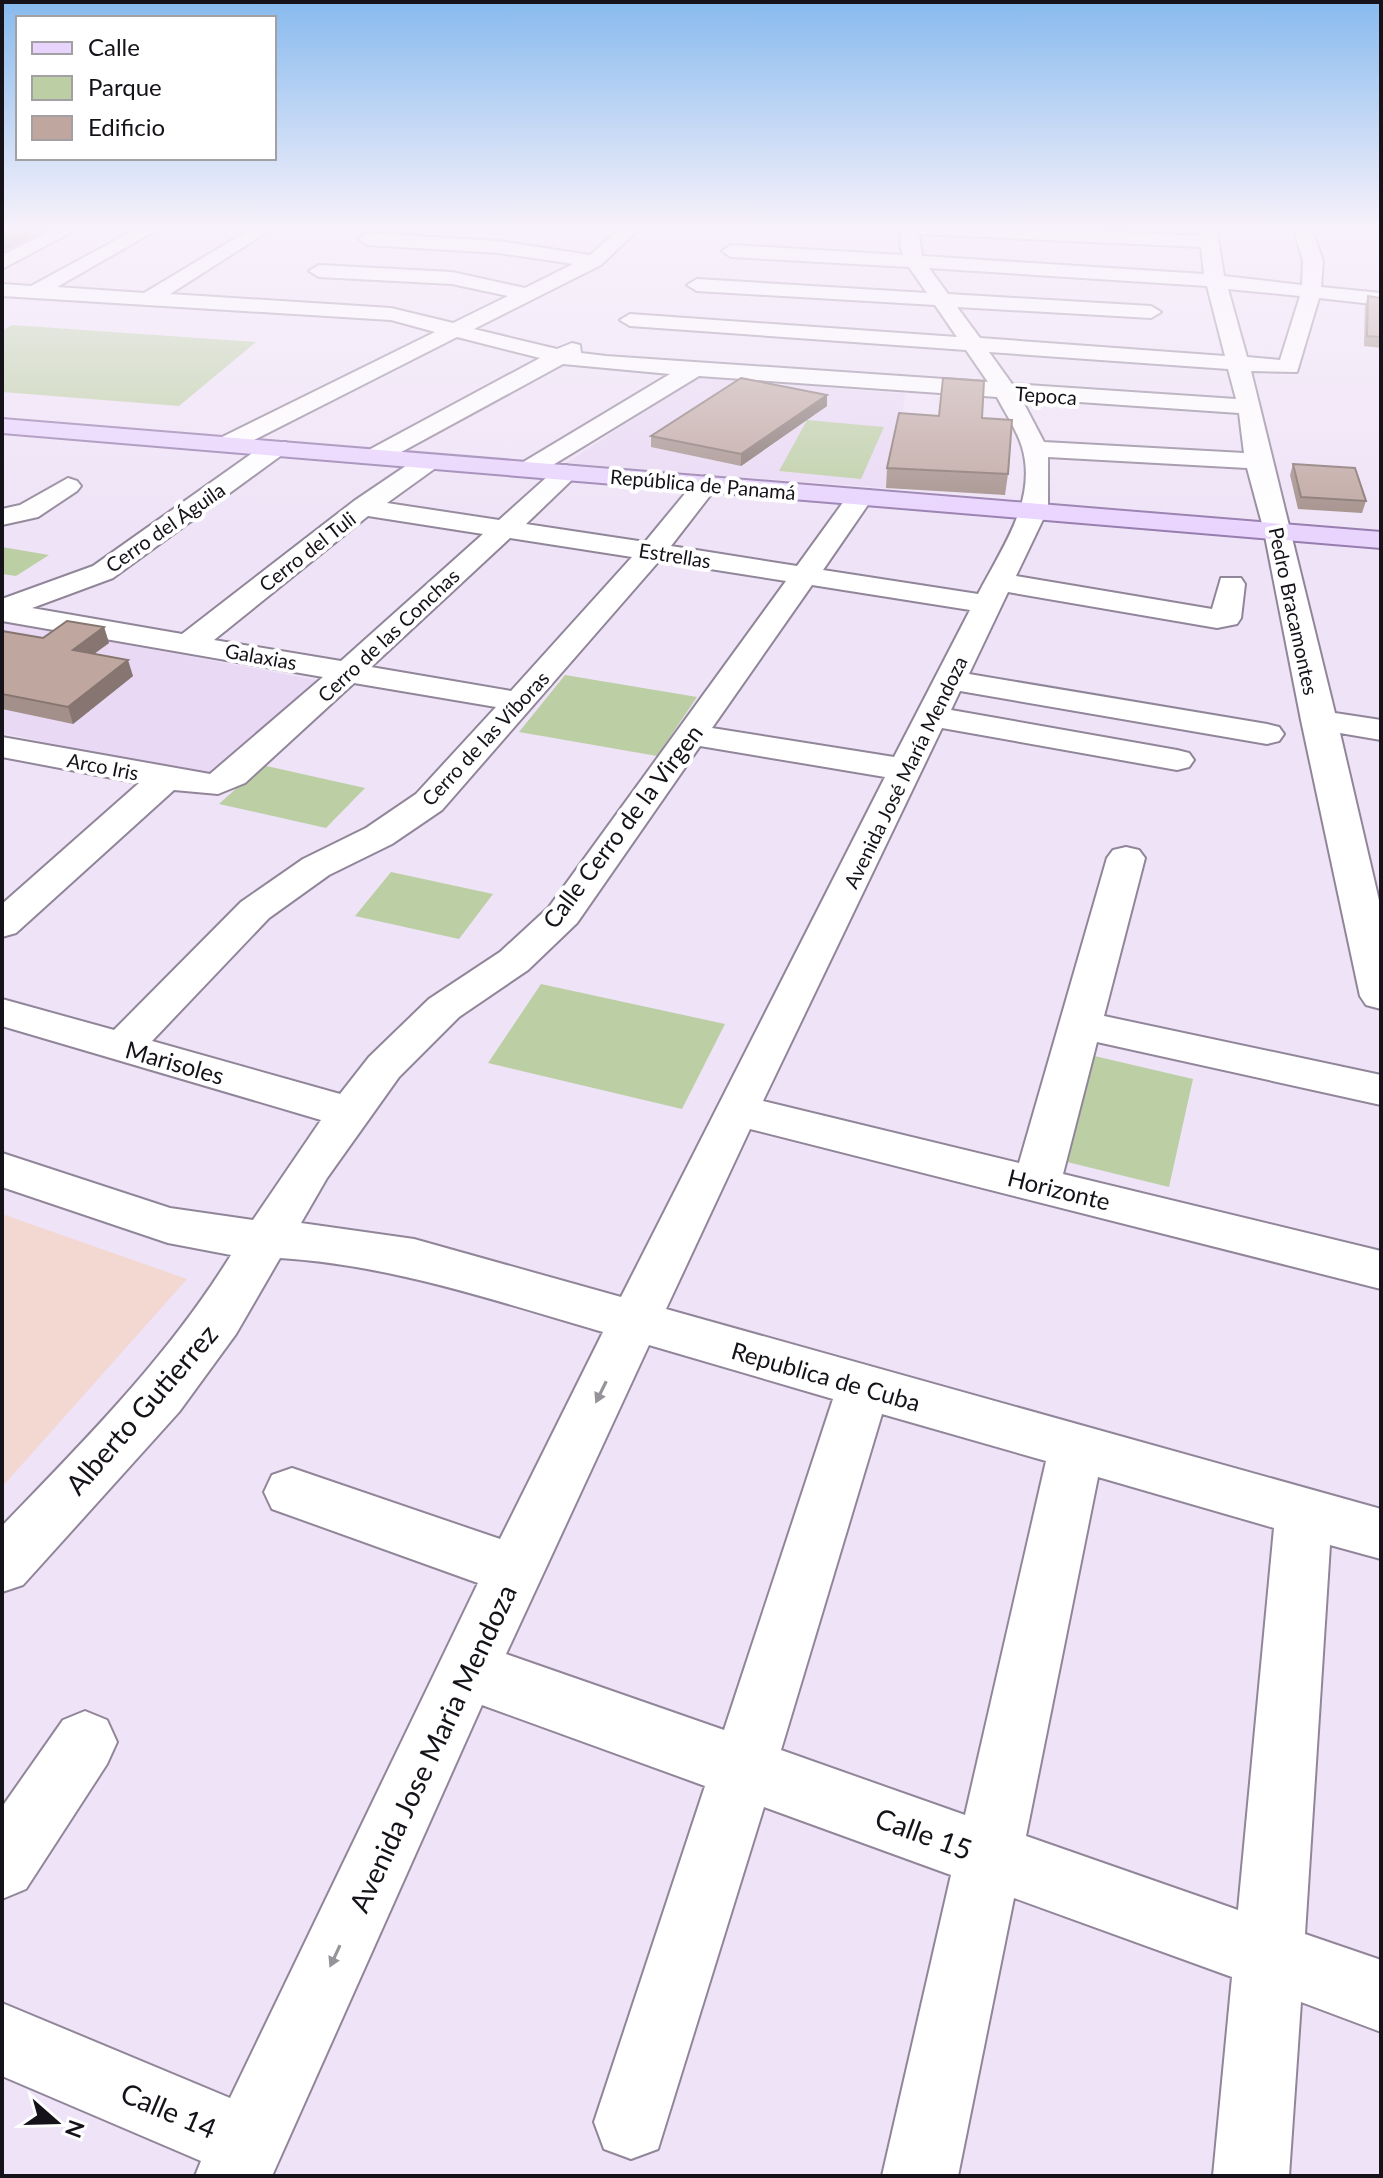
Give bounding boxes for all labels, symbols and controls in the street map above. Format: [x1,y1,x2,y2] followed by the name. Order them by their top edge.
[16,16,276,160] legend
[88,32,140,61] text: Calle
[88,72,162,101] text: Parque
[88,112,165,141] text: Edificio
[1014,381,1078,409] street label: Tepoca
[609,464,797,504] street label: República de Panamá
[101,477,229,577] street label: Cerro del Águila
[254,506,360,596] street label: Cerro del Tuli
[1264,525,1324,697] street label: Pedro Bracamontes
[637,537,713,573] street label: Estrellas
[312,563,464,707] street label: Cerro de las Conchas
[223,638,299,674] street label: Galaxias
[838,652,972,892] street label: Avenida José María Mendoza
[416,666,554,810] street label: Cerro de las Víboras
[536,719,708,933] street label: Calle Cerro de la Virgen
[65,747,141,785] street label: Arco Iris
[122,1034,228,1090] street label: Marisoles
[1005,1162,1113,1216] street label: Horizonte
[58,1317,224,1501] street label: Alberto Gutierrez
[728,1335,924,1417] street label: Republica de Cuba
[594,1380,608,1404] one-way arrow
[341,1579,523,1917] street label: Avenida Jose Maria Mendoza
[871,1800,977,1866] street label: Calle 15
[328,1944,342,1968] one-way arrow
[116,2075,222,2145] street label: Calle 14
[16,2082,96,2162] north arrow
[60,2116,91,2142] text: N

